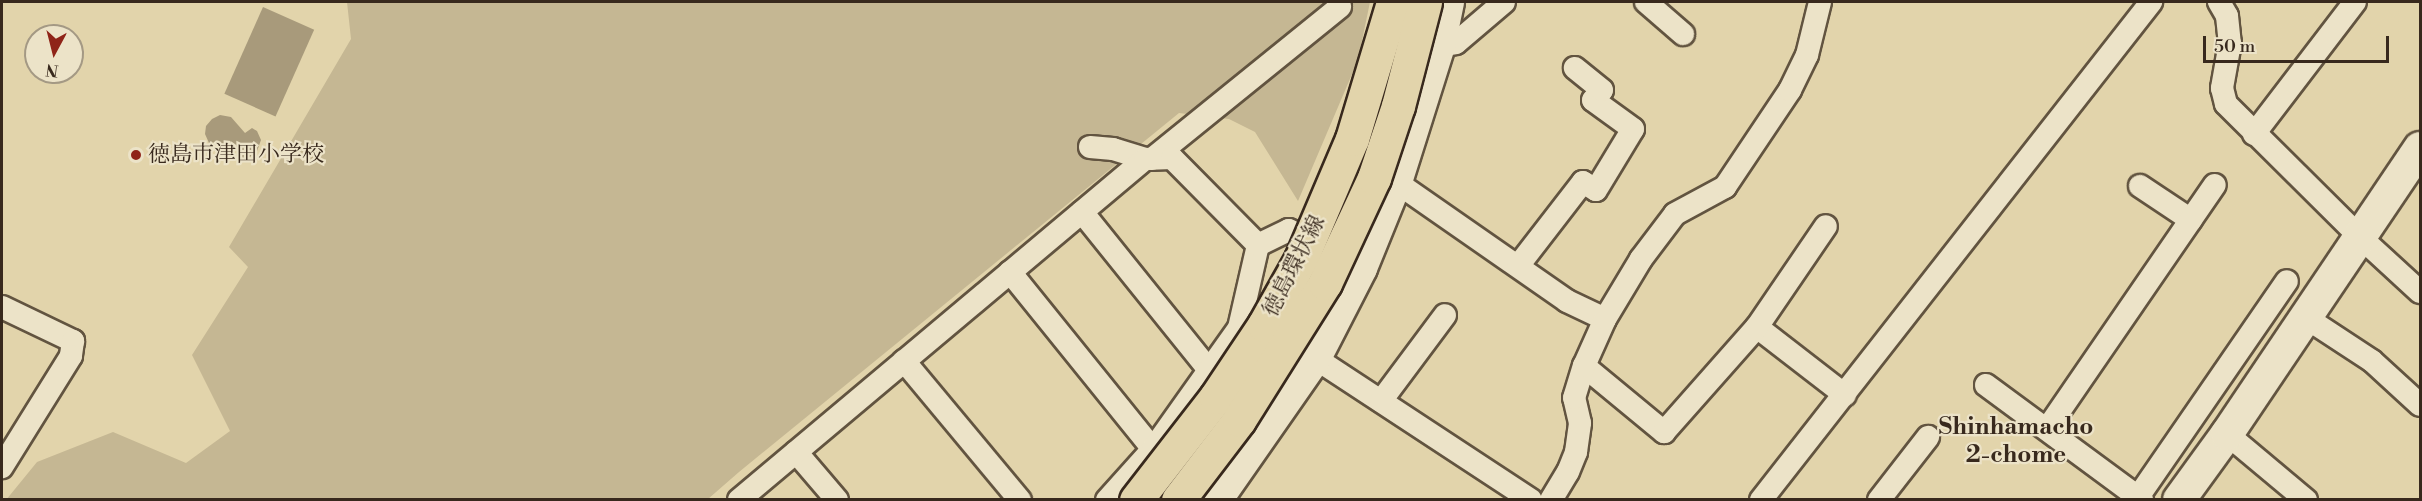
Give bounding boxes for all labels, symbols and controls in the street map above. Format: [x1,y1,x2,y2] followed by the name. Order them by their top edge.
[24,24,84,84] north arrow
[2206,24,2392,62] scale bar
[2214,35,2255,58] text: 50 m
[45,59,60,81] text: N
[148,142,324,168] place label: 徳島市津田小学校
[129,148,143,162] marker: 徳島市津田小学校
[1257,211,1331,321] street label: 徳島環状線
[1939,414,2093,470] district label: Shinhamacho 2-chome

